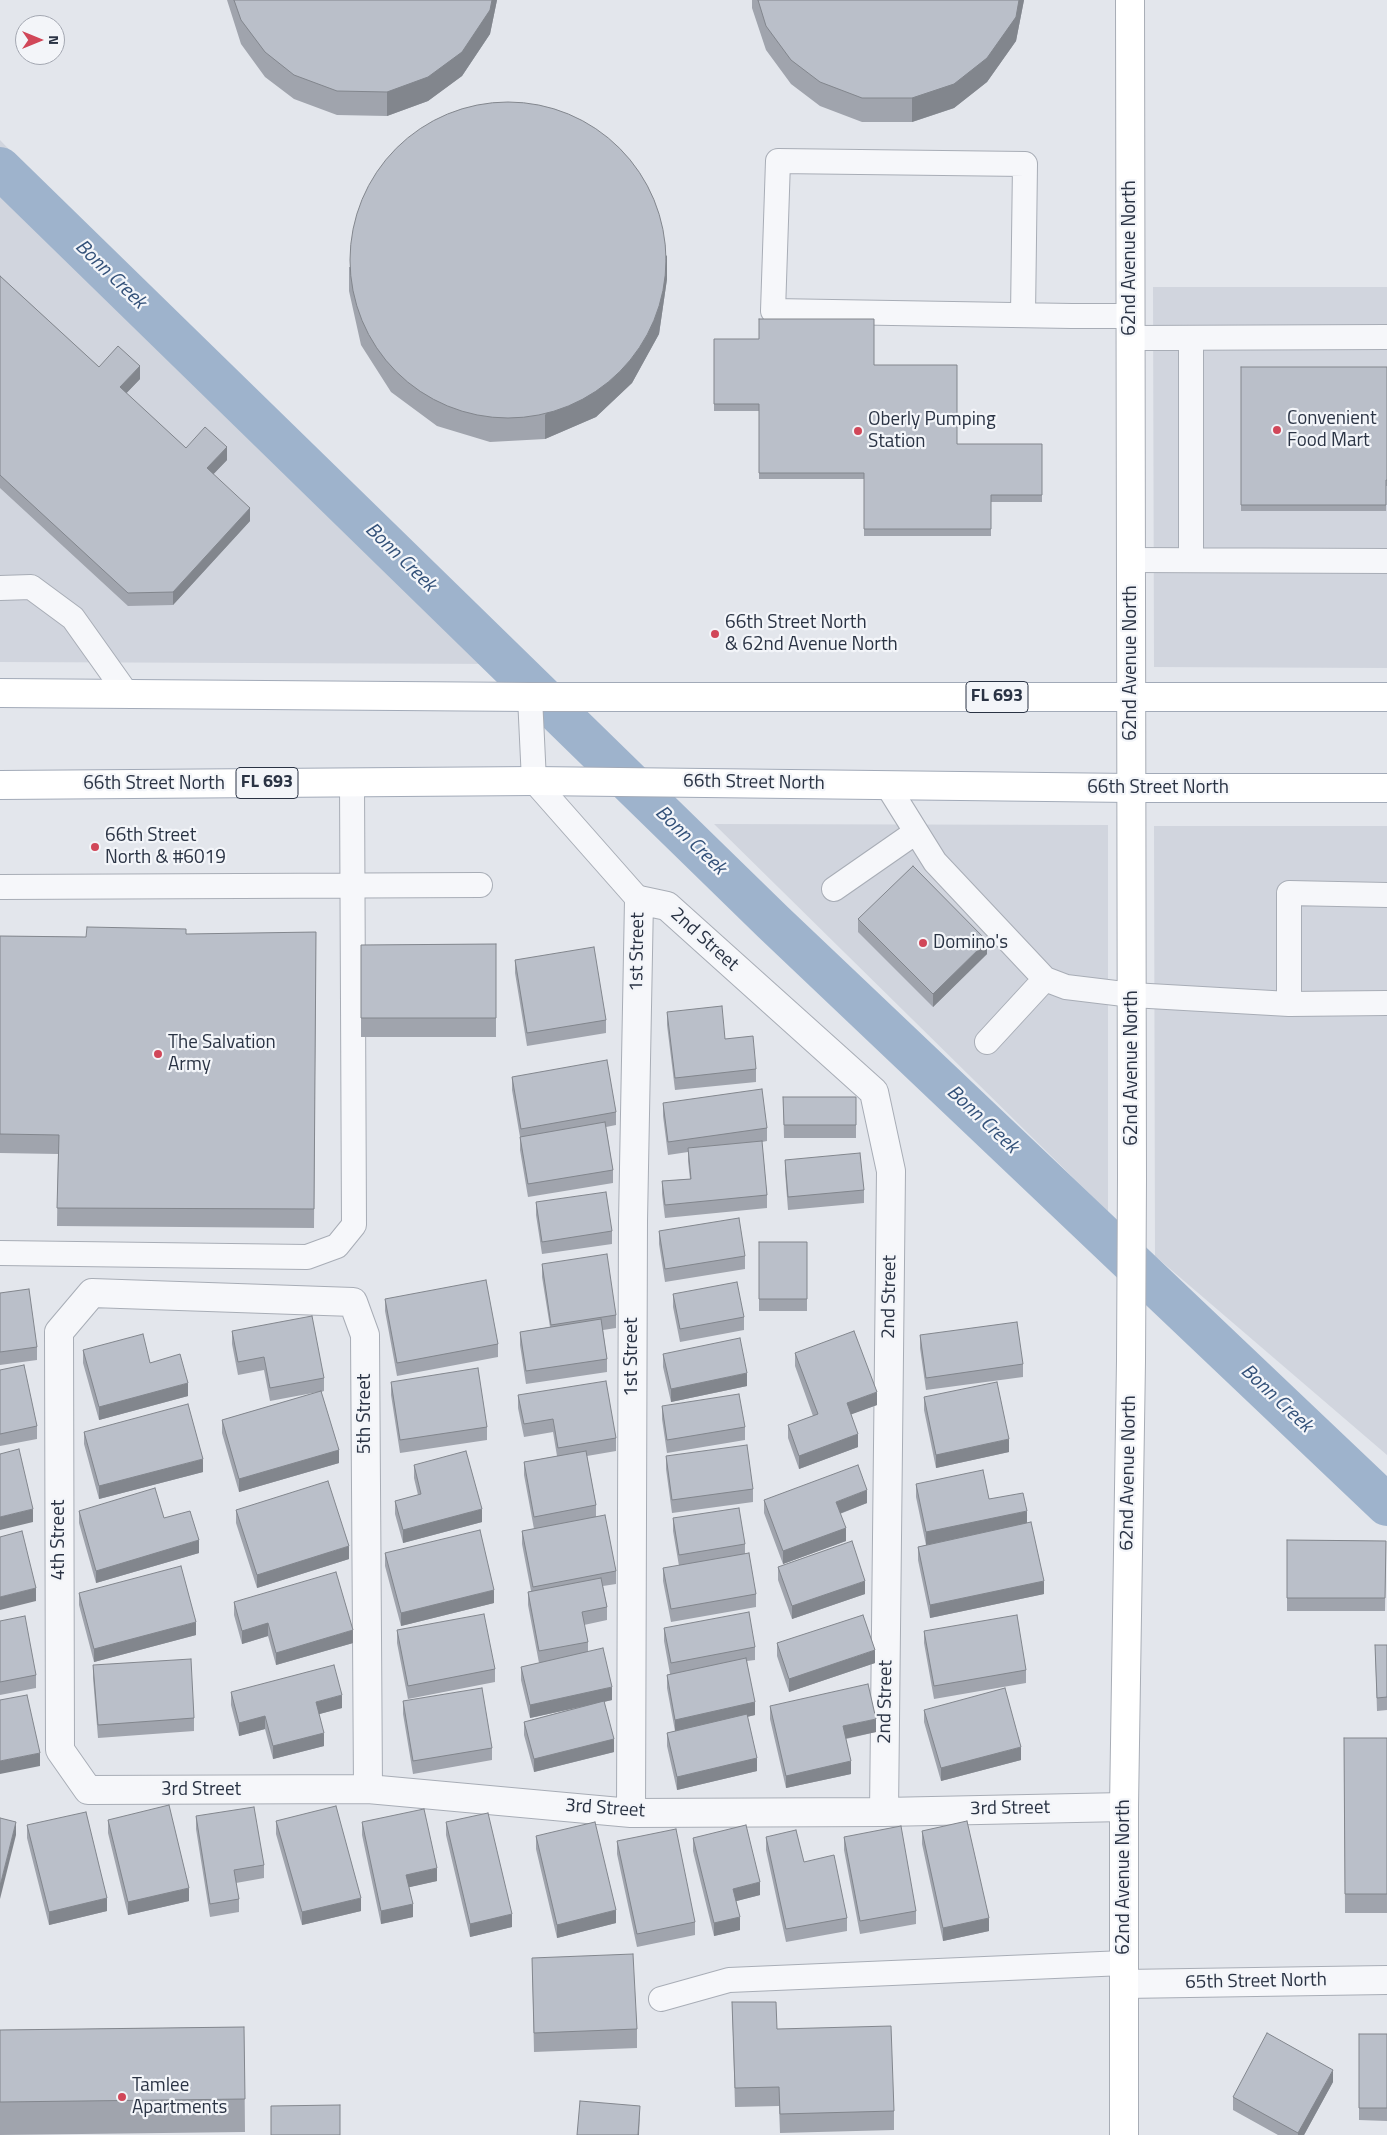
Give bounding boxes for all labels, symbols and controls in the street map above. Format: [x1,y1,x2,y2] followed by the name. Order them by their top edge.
[15,15,65,65] north arrow
[44,35,65,45] text: N
[1119,180,1141,336] street label: 62nd Avenue North
[70,235,150,315] water label: Bonn Creek
[1287,408,1377,452] place label: Convenient Food Mart
[868,409,996,453] place label: Oberly Pumping Station
[1271,424,1283,436] marker: Convenient Food Mart
[852,425,864,437] marker: Oberly Pumping Station
[360,518,440,598] water label: Bonn Creek
[1120,585,1142,741] street label: 62nd Avenue North
[725,612,898,656] place label: 66th Street North & 62nd Avenue North
[709,628,721,640] marker: 66th Street North & 62nd Avenue North
[966,682,1028,712] road number: FL 693
[236,768,298,798] road number: FL 693
[683,770,825,796] street label: 66th Street North
[83,773,225,795] street label: 66th Street North
[1087,777,1229,799] street label: 66th Street North
[650,801,730,881] water label: Bonn Creek
[105,825,226,869] place label: 66th Street North & #6019
[89,841,101,853] marker: 66th Street North & #6019
[665,903,743,977] street label: 2nd Street
[626,912,650,992] street label: 1st Street
[933,932,1008,954] place label: Domino's
[917,937,929,949] marker: Domino's
[1121,990,1143,1146] street label: 62nd Avenue North
[168,1032,276,1076] place label: The Salvation Army
[152,1048,164,1060] marker: The Salvation Army
[941,1081,1023,1159] water label: Bonn Creek
[878,1255,902,1339] street label: 2nd Street
[621,1317,643,1397] street label: 1st Street
[1235,1360,1317,1438] water label: Bonn Creek
[354,1374,376,1454] street label: 5th Street
[1116,1395,1142,1551] street label: 62nd Avenue North
[48,1500,70,1580] street label: 4th Street
[874,1660,898,1744] street label: 2nd Street
[161,1779,241,1801] street label: 3rd Street
[564,1795,646,1823] street label: 3rd Street
[970,1797,1050,1821] street label: 3rd Street
[1113,1799,1135,1955] street label: 62nd Avenue North
[1185,1969,1327,1995] street label: 65th Street North
[132,2075,227,2119] place label: Tamlee Apartments
[116,2091,128,2103] marker: Tamlee Apartments

